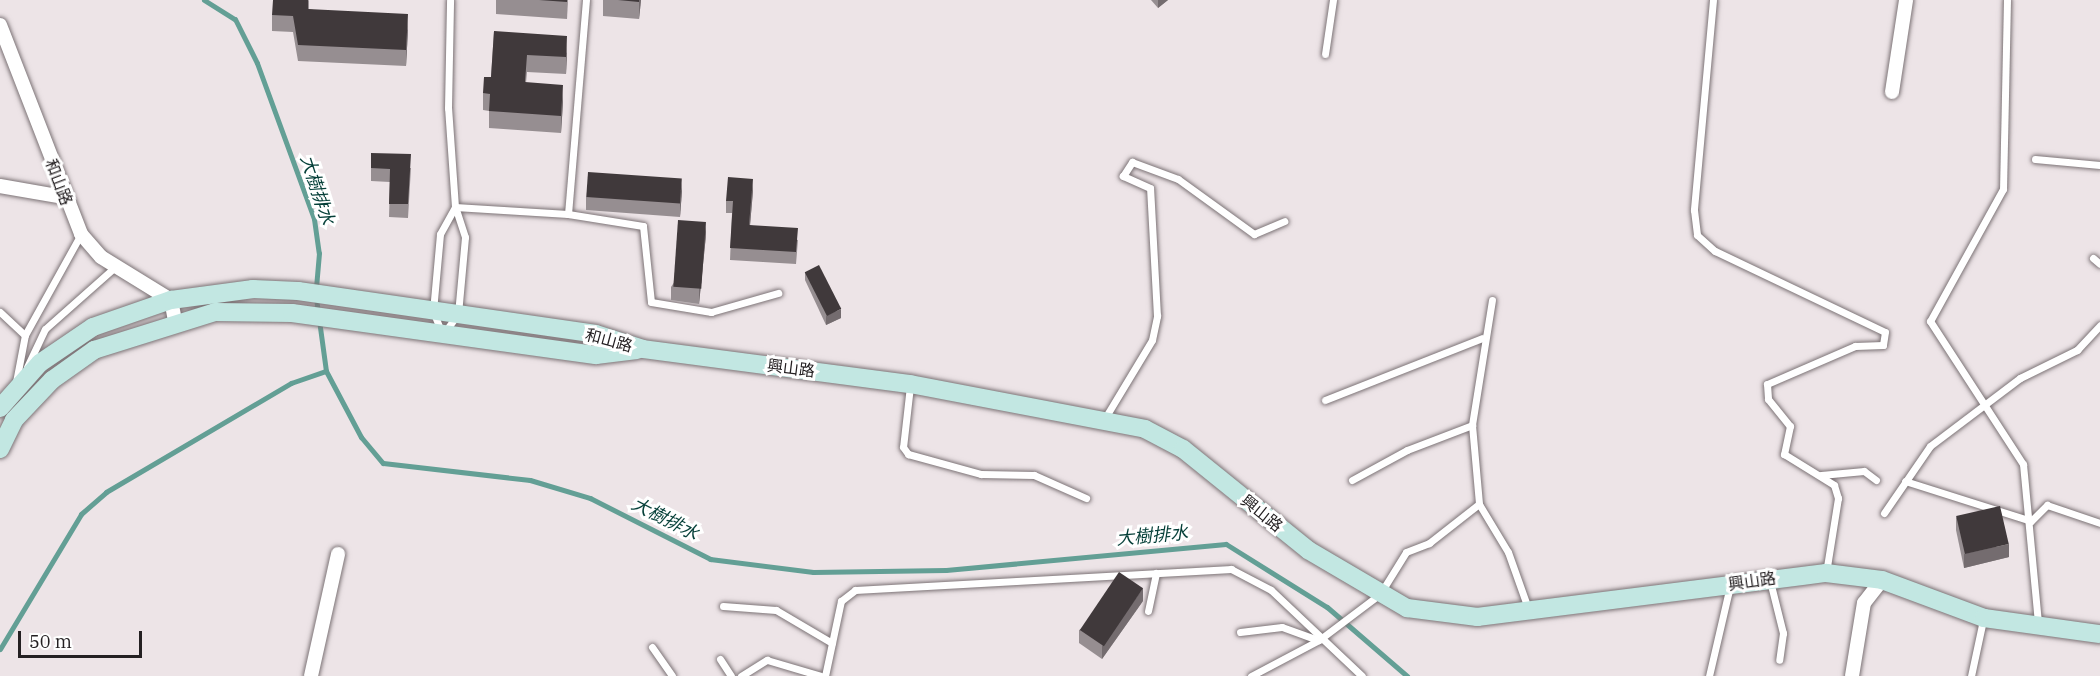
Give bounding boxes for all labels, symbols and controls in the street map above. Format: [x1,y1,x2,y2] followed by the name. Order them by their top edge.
[296,152,338,228] water label: 大樹排水
[41,156,77,208] street label: 和山路
[583,325,635,355] street label: 和山路
[766,356,816,380] street label: 興山路
[1237,490,1287,536] street label: 興山路
[628,493,702,545] water label: 大樹排水
[1115,522,1189,550] water label: 大樹排水
[1727,568,1777,594] street label: 興山路
[21,619,146,657] scale bar
[29,630,72,653] text: 50 m

